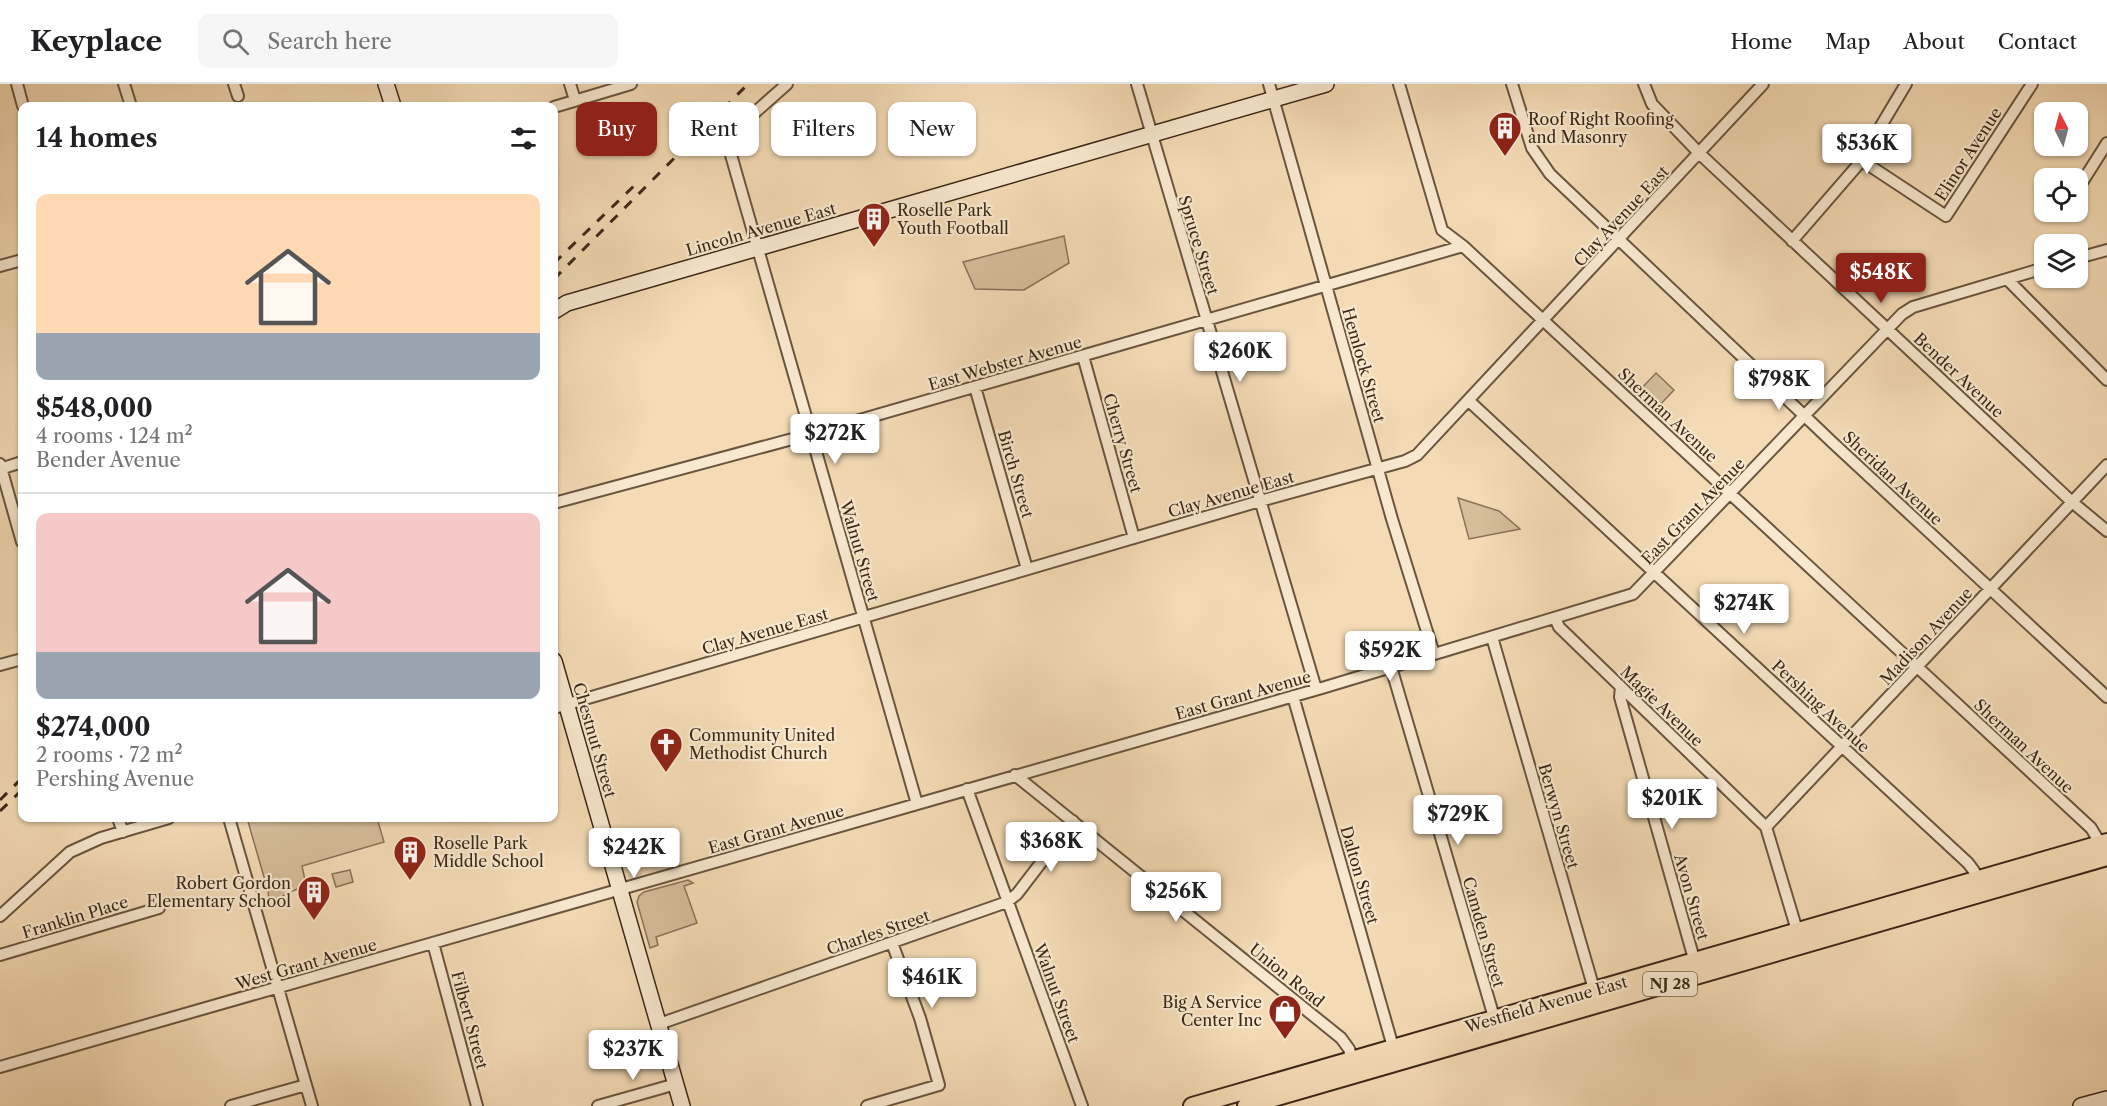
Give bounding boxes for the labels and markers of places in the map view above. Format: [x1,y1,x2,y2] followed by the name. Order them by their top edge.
[1528,109,1674,147] place label: Roof Right Roofing and Masonry
[1487,110,1523,157] building icon: Roof Right Roofing and Masonry
[1825,124,1909,175] pin: $536K
[896,200,1009,238] place label: Roselle Park Youth Football
[856,201,892,248] building icon: Roselle Park Youth Football
[1839,253,1923,304] pin: $548K
[1198,332,1282,383] pin: $260K
[1737,360,1821,411] pin: $798K
[793,414,877,465] pin: $272K
[1702,584,1786,635] pin: $274K
[1348,631,1432,682] pin: $592K
[689,725,835,763] place label: Community United Methodist Church
[648,726,684,773] church icon: Community United Methodist Church
[1630,779,1714,830] pin: $201K
[1416,795,1500,846] pin: $729K
[1009,822,1093,873] pin: $368K
[592,828,676,879] pin: $242K
[433,833,544,871] place label: Roselle Park Middle School
[392,834,428,881] building icon: Roselle Park Middle School
[1134,872,1218,923] pin: $256K
[147,873,291,911] place label: Robert Gordon Elementary School
[296,874,332,921] building icon: Robert Gordon Elementary School
[890,958,974,1009] pin: $461K
[1162,992,1262,1030] place label: Big A Service Center Inc
[1267,993,1303,1040] shop icon: Big A Service Center Inc
[591,1030,675,1081] pin: $237K

